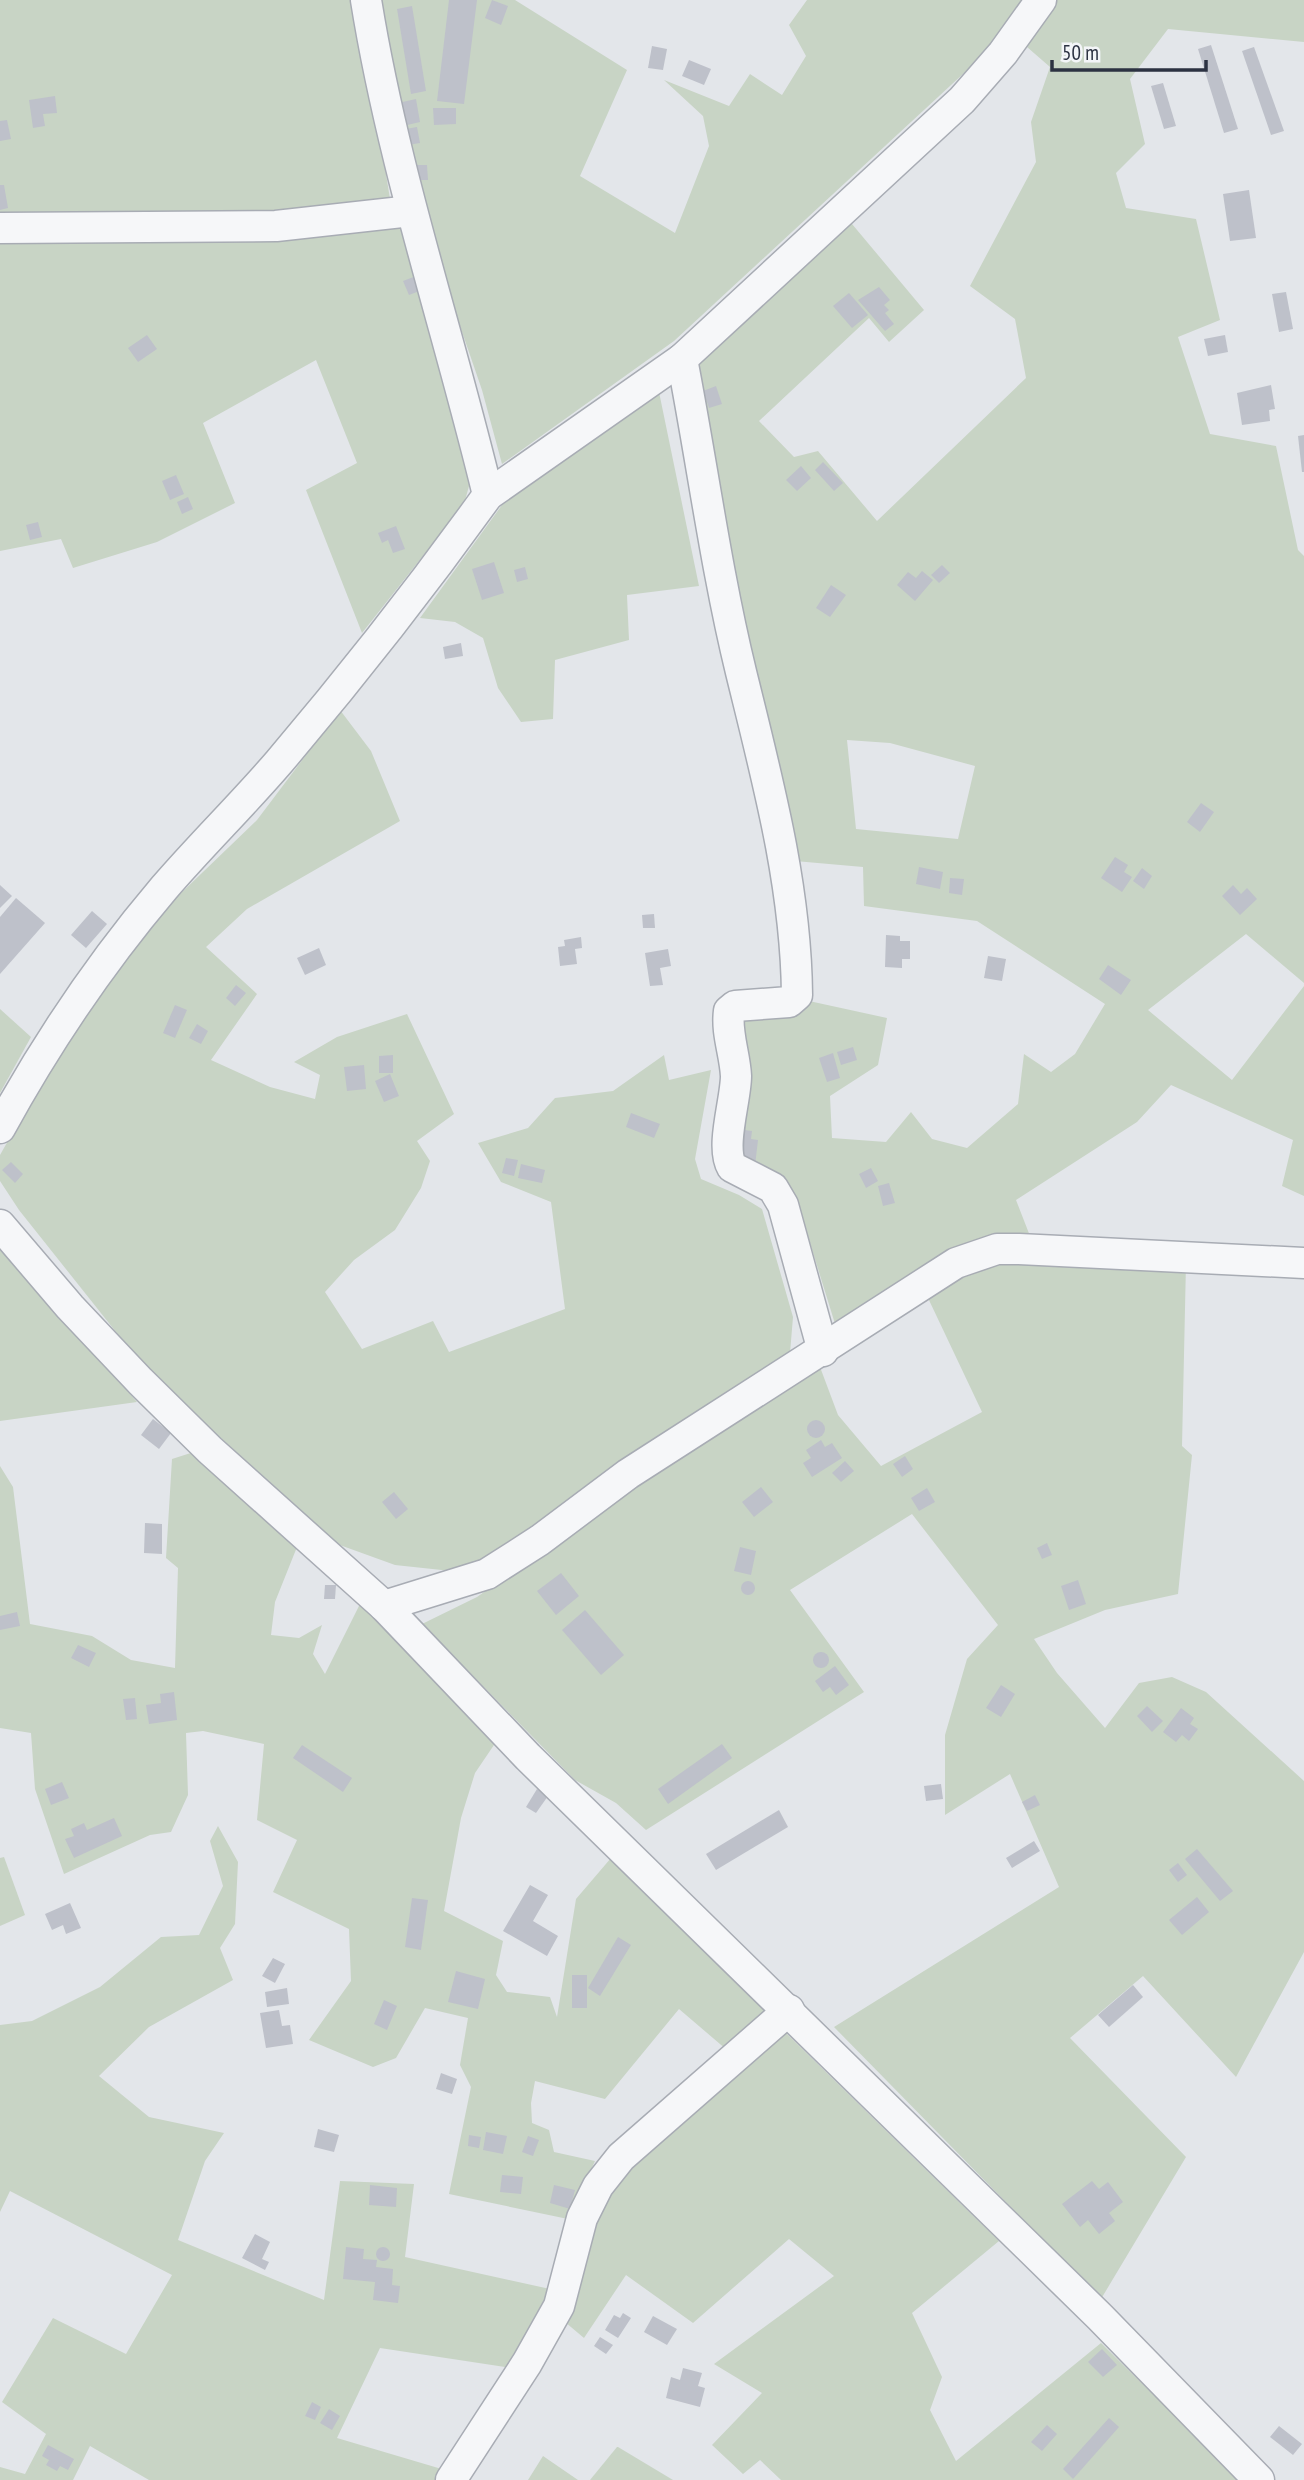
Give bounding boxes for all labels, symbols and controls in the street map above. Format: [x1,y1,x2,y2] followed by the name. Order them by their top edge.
[1052,28,1206,72] scale bar
[1062,39,1099,66] text: 50 m

